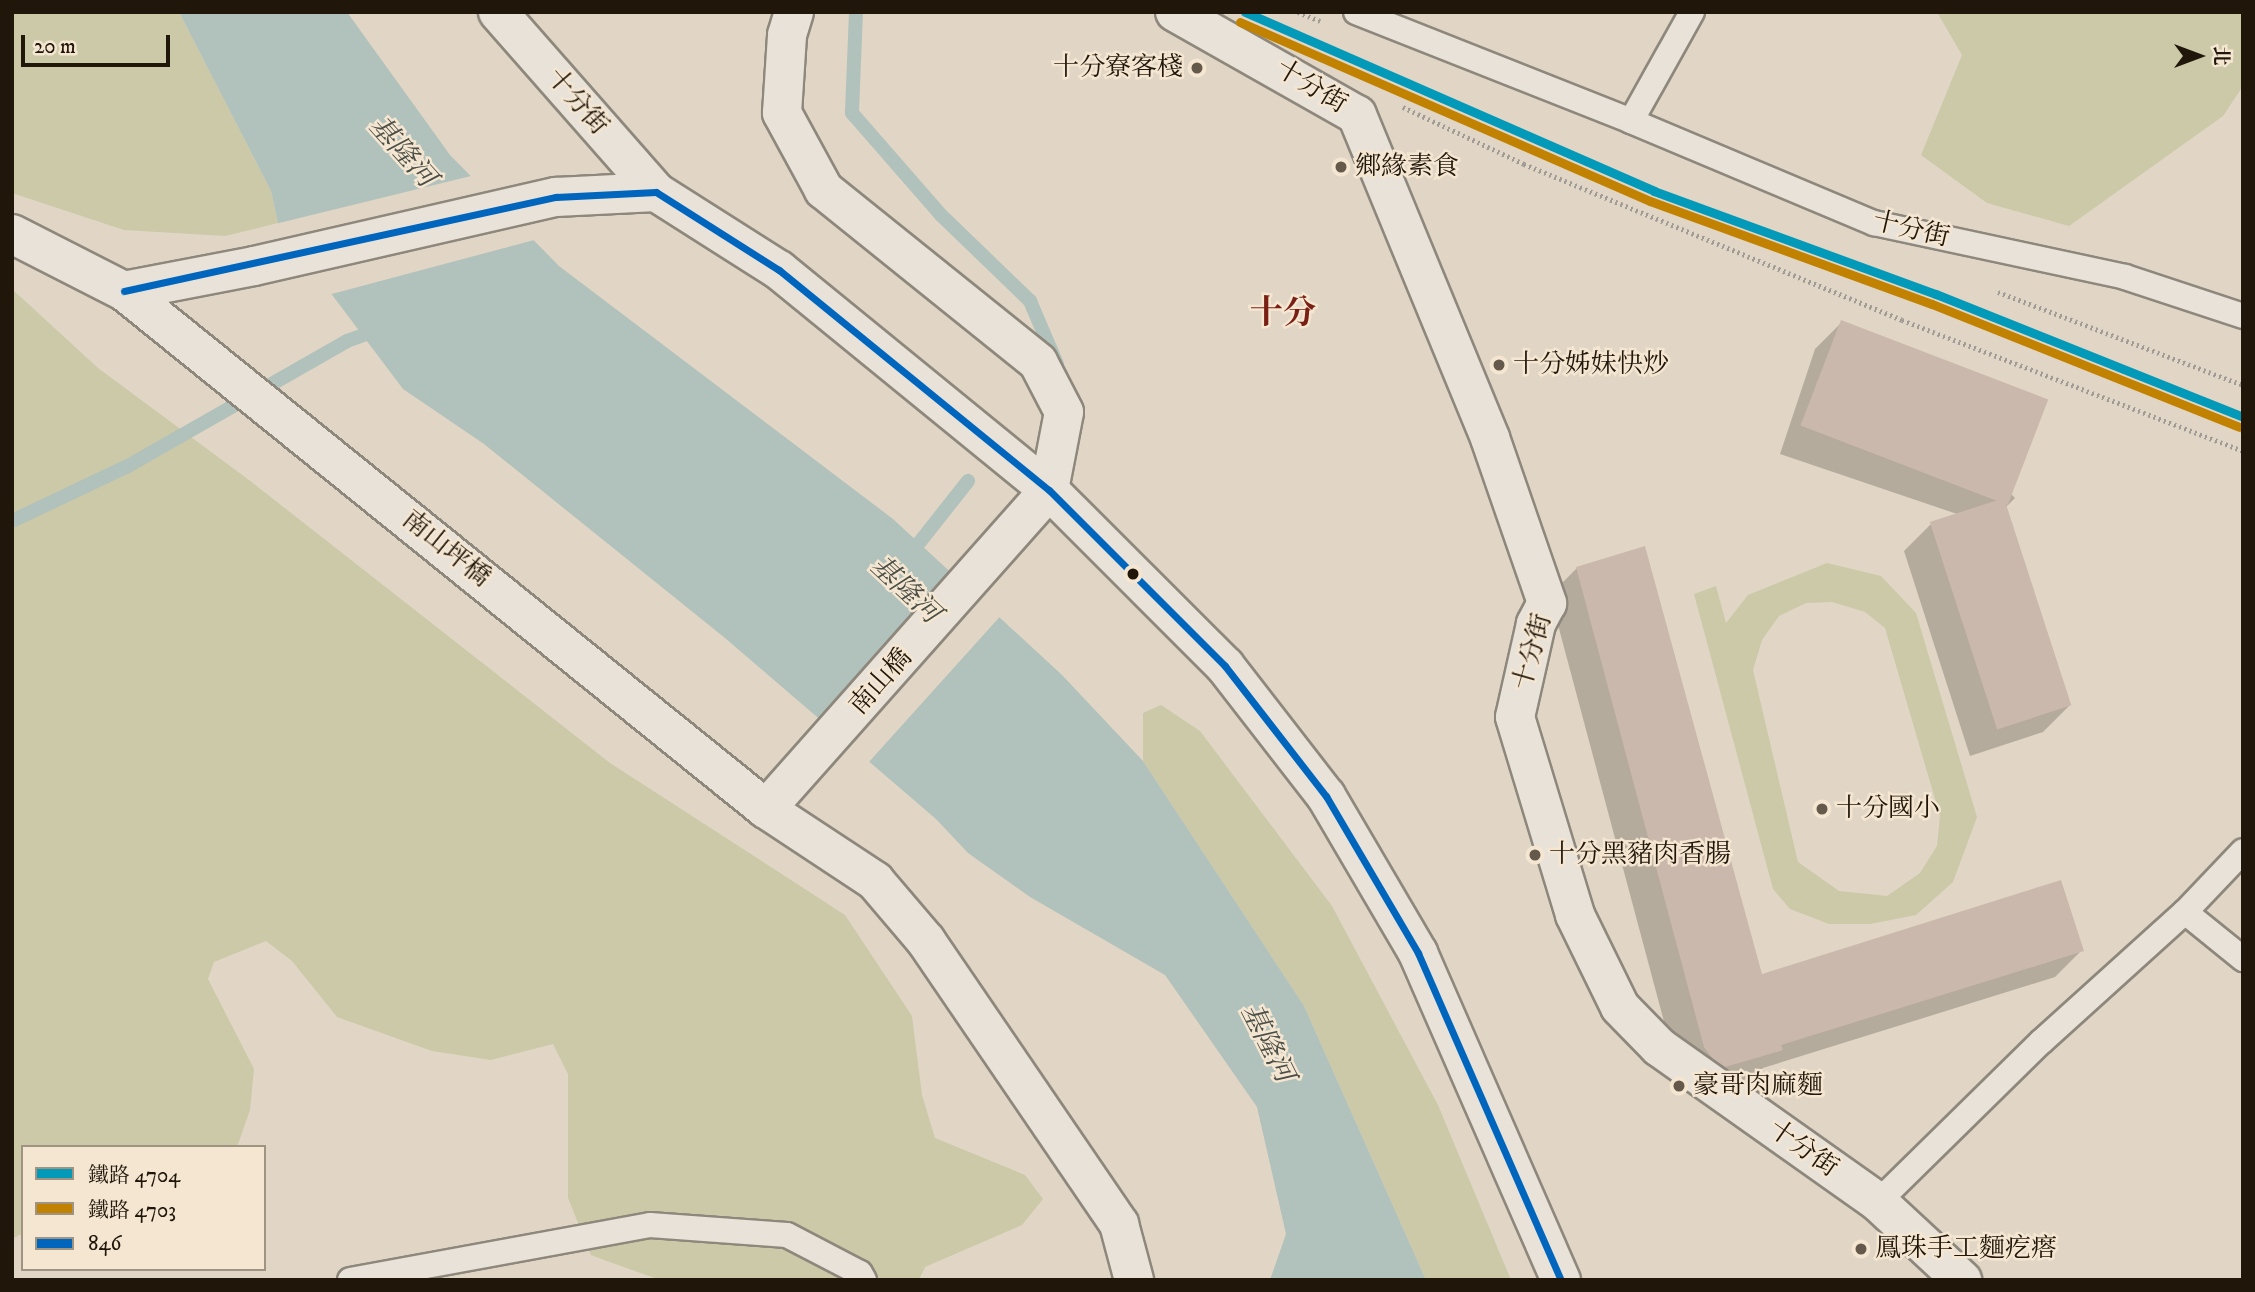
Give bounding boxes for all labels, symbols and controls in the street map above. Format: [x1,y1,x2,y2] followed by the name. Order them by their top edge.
[24,21,173,65] scale bar
[2164,21,2234,91] north arrow
[34,34,76,60] text: 20 m
[2209,46,2232,66] text: 北
[1053,52,1183,84] place label: 十分寮客棧
[1270,54,1352,120] street label: 十分街
[1189,60,1205,76] marker: 十分寮客棧
[540,62,614,142] street label: 十分街
[361,110,443,194] water label: 基隆河
[1355,151,1459,183] place label: 鄉緣素食
[1333,159,1349,175] marker: 鄉緣素食
[1869,206,1953,254] street label: 十分街
[1250,294,1316,334] district label: 十分
[1513,349,1669,381] place label: 十分姊妹快炒
[1491,357,1507,373] marker: 十分姊妹快炒
[396,504,496,594] street label: 南山坪橋
[863,549,947,631] water label: 基隆河
[1126,567,1140,581] unlabelled marker
[1507,610,1559,694] street label: 十分街
[843,643,919,721] street label: 南山橋
[1836,793,1940,825] place label: 十分國小
[1814,801,1830,817] marker: 十分國小
[1549,839,1731,871] place label: 十分黑豬肉香腸
[1527,847,1543,863] marker: 十分黑豬肉香腸
[1233,998,1301,1088] water label: 基隆河
[1693,1070,1823,1102] place label: 豪哥肉麻麵
[1671,1078,1687,1094] marker: 豪哥肉麻麵
[1762,1114,1844,1184] street label: 十分街
[21,1145,266,1271] legend
[88,1163,180,1189] text: 鐵路 4704
[88,1198,176,1224] text: 鐵路 4703
[88,1231,122,1257] text: 846
[1875,1233,2057,1265] place label: 鳳珠手工麵疙瘩
[1853,1241,1869,1257] marker: 鳳珠手工麵疙瘩

